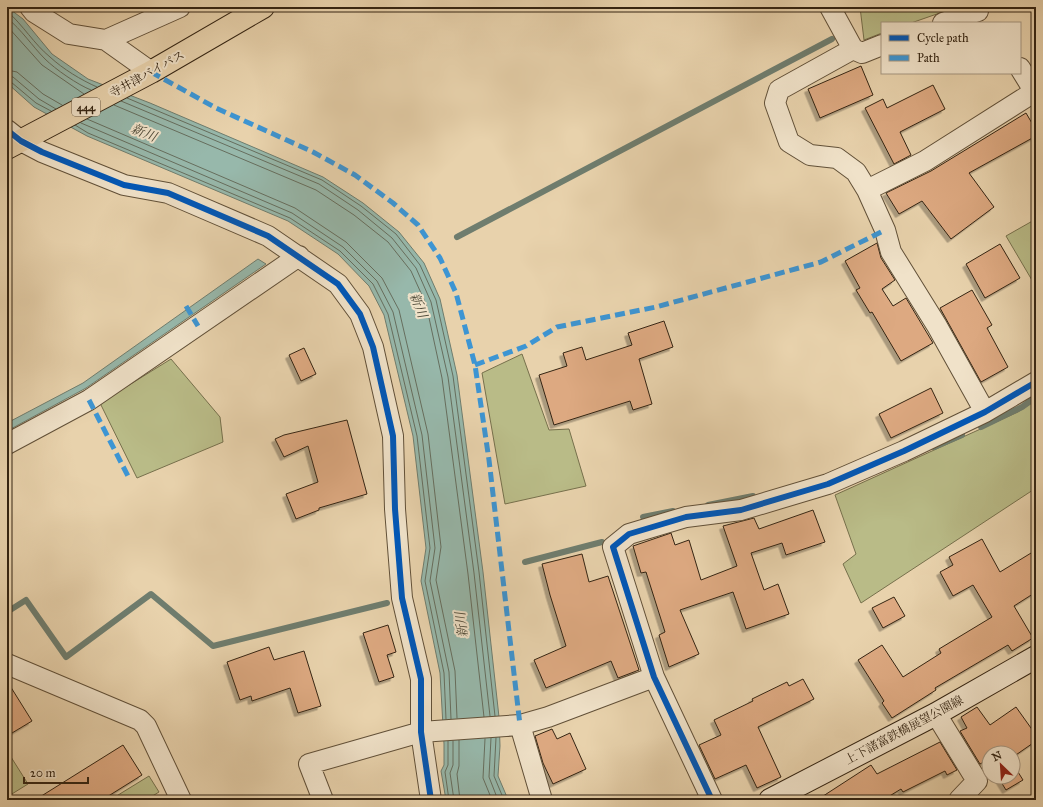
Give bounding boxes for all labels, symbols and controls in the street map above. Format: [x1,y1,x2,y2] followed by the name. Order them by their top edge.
[881,22,1021,74] legend
[917,31,969,45] text: Cycle path
[107,48,187,100] street label: 寺井津バイパス
[917,51,940,65] text: Path
[72,98,100,116] road number: 444
[129,121,161,146] water label: 新川
[406,290,431,322] water label: 新川
[452,609,472,639] water label: 新川
[842,693,966,767] street label: 上下諸富鉄橋展望公園線
[981,745,1021,785] north arrow
[990,748,1005,764] text: N
[24,759,88,785] scale bar
[30,766,56,780] text: 20 m

